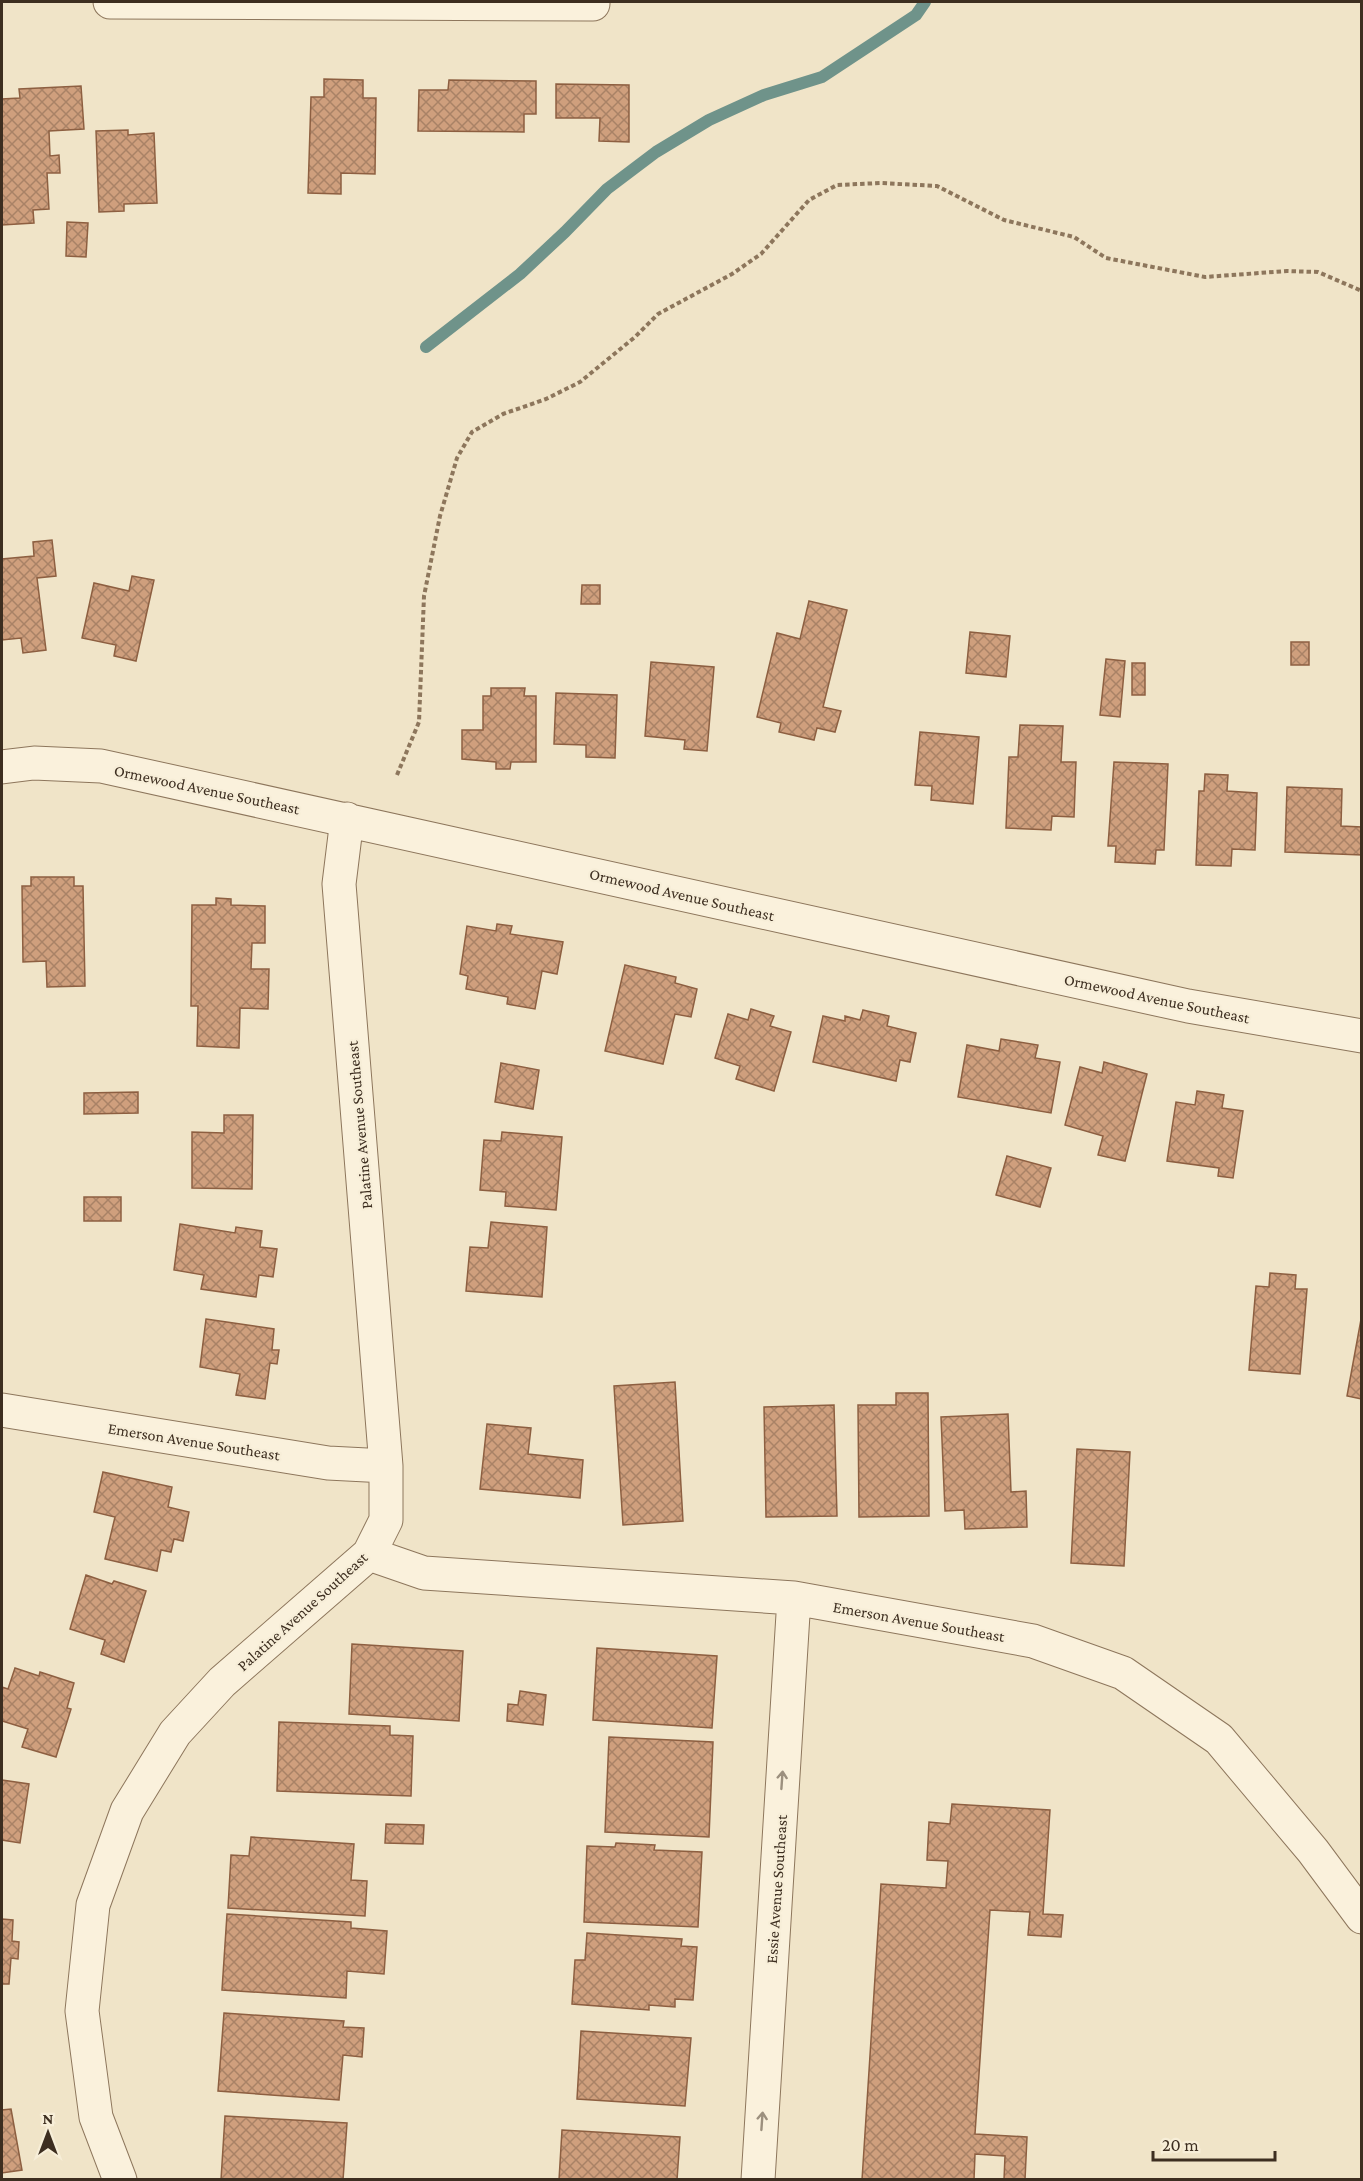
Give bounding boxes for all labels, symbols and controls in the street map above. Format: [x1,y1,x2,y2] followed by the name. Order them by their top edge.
[113,762,302,818] street label: Ormewood Avenue Southeast
[588,865,777,924] street label: Ormewood Avenue Southeast
[1063,971,1252,1027] street label: Ormewood Avenue Southeast
[344,1039,375,1210] street label: Palatine Avenue Southeast
[107,1419,282,1464] street label: Emerson Avenue Southeast
[234,1548,371,1674] street label: Palatine Avenue Southeast
[832,1598,1007,1645] street label: Emerson Avenue Southeast
[777,1770,788,1790] one-way arrow
[763,1813,790,1964] street label: Essie Avenue Southeast
[18,2103,78,2163] north arrow
[43,2110,54,2127] text: N
[756,2112,767,2132] one-way arrow
[1153,2124,1274,2162] scale bar
[1162,2135,1199,2155] text: 20 m

